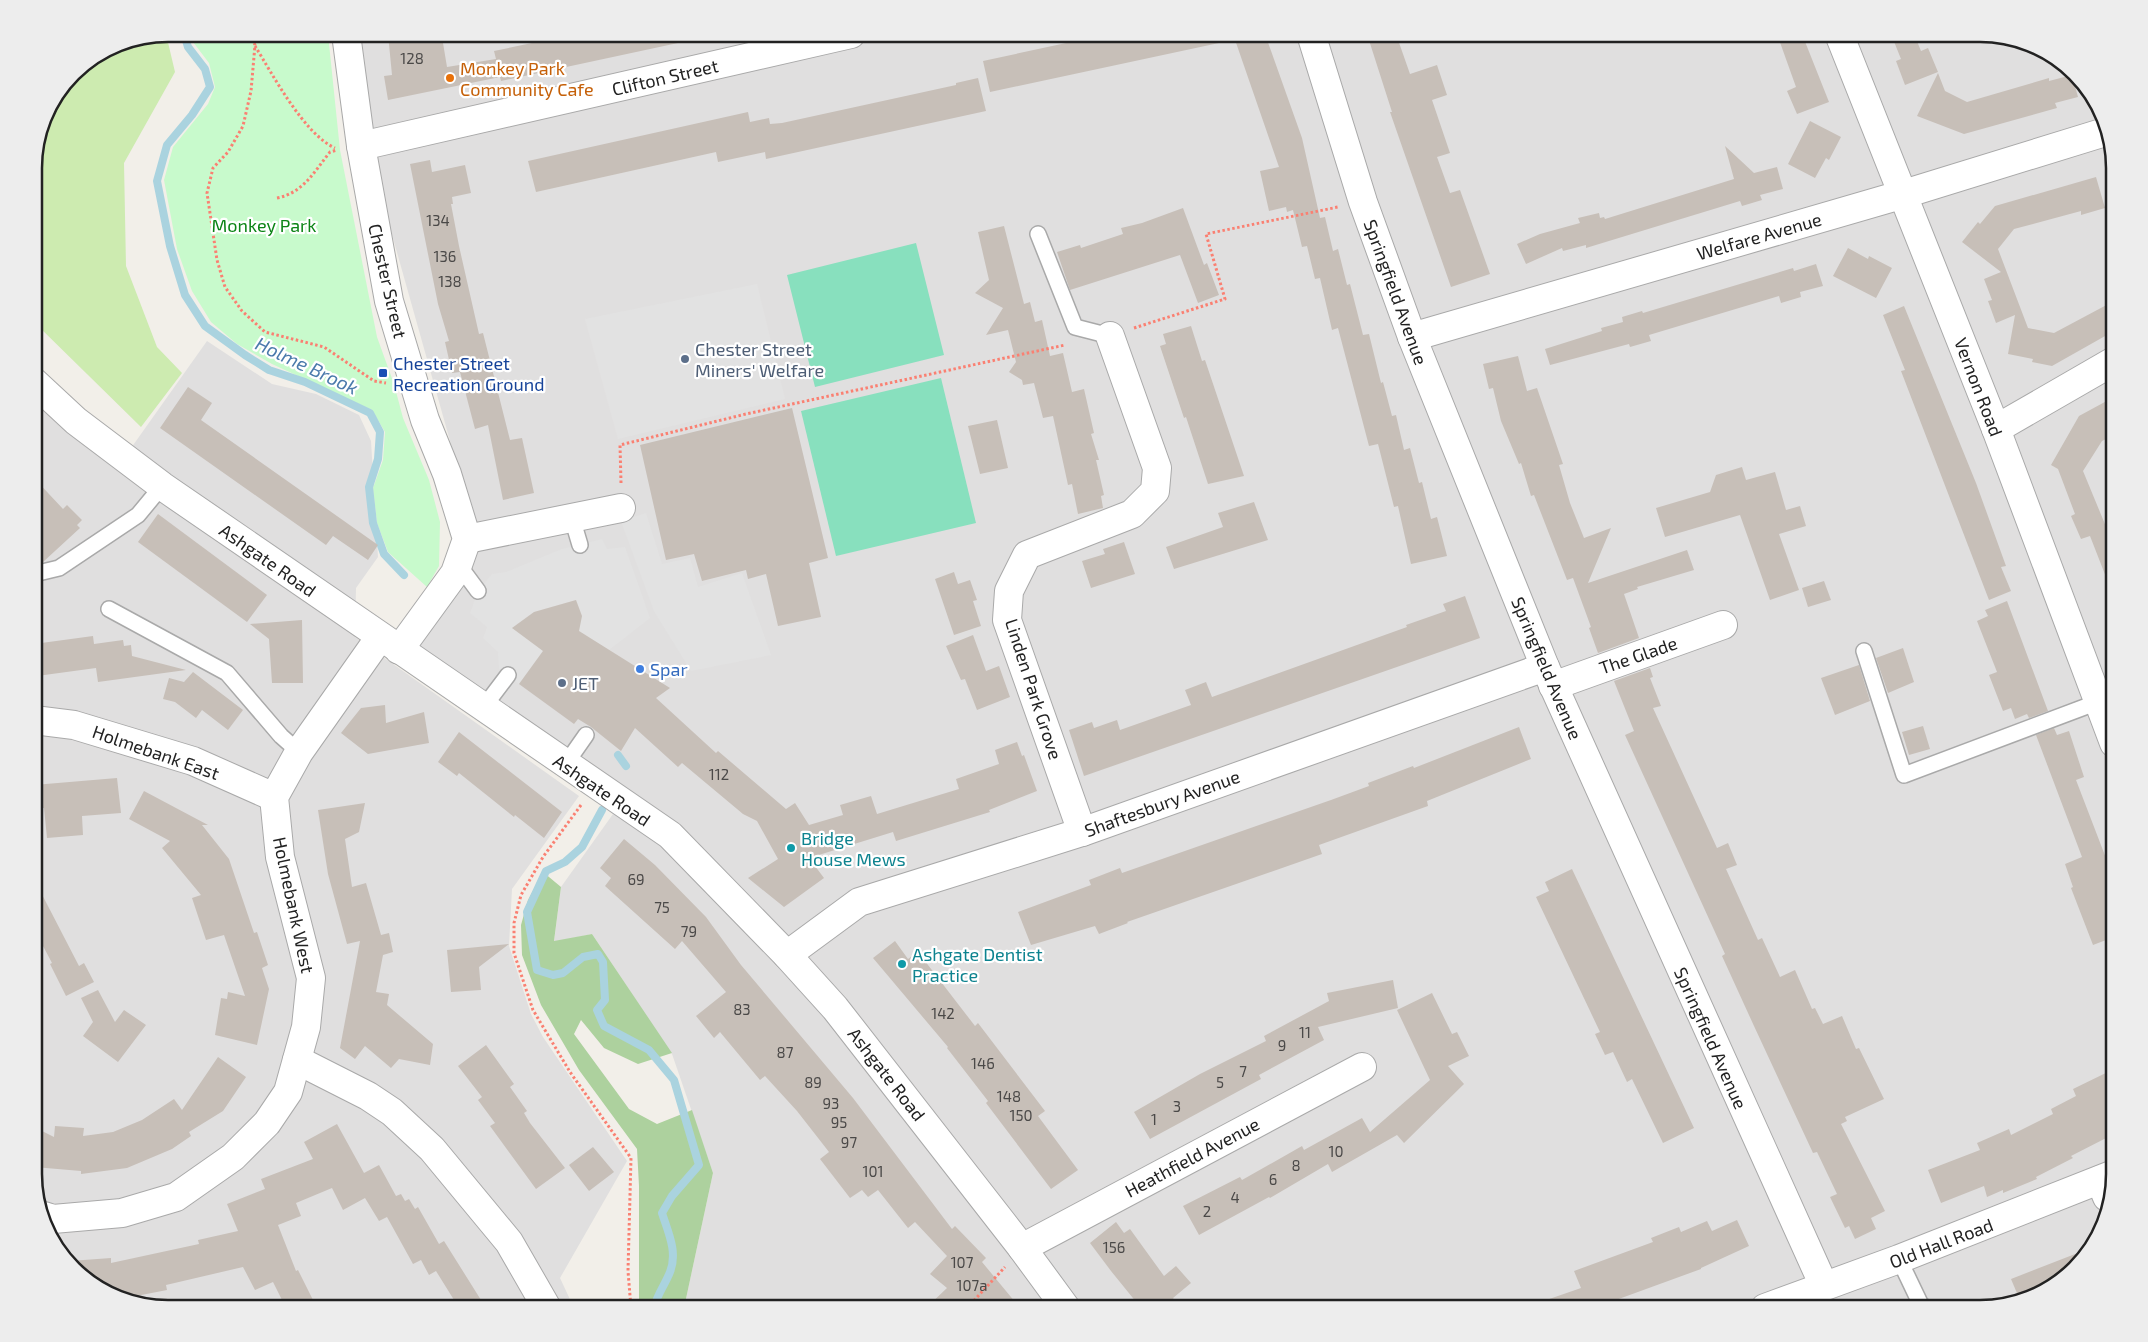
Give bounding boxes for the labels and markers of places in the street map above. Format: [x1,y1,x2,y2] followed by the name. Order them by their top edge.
[460,57,594,100] place label: Monkey Park Community Cafe
[444,72,456,84] marker: Monkey Park Community Cafe
[695,338,824,381] place label: Chester Street Miners' Welfare
[393,352,545,395] place label: Chester Street Recreation Ground
[679,353,691,365] marker: Chester Street Miners' Welfare
[377,367,389,379] marker: Chester Street Recreation Ground
[650,658,688,680] place label: Spar
[634,663,646,675] marker: Spar
[572,672,599,694] place label: JET
[556,677,568,689] marker: JET
[801,827,906,870] place label: Bridge House Mews
[785,842,797,854] marker: Bridge House Mews
[912,943,1043,986] place label: Ashgate Dentist Practice
[896,958,908,970] marker: Ashgate Dentist Practice

